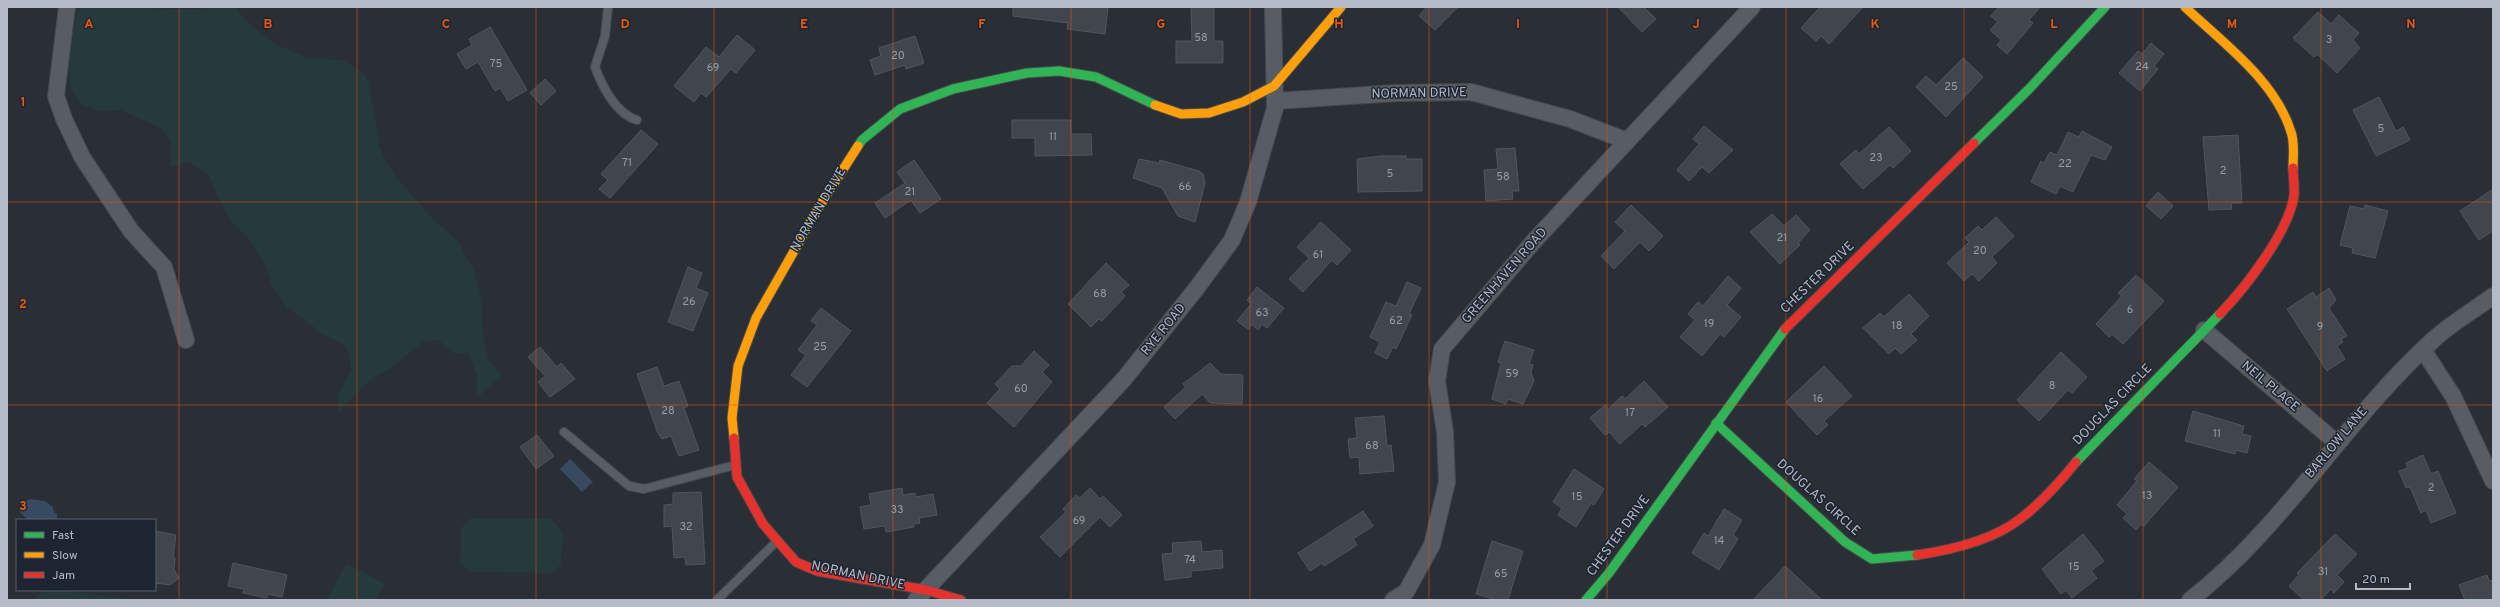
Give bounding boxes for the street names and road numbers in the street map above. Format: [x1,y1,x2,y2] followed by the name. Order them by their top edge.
[1371,85,1467,103] street label: NORMAN DRIVE
[788,165,850,255] street label: NORMAN DRIVE
[1459,225,1551,327] street label: GREENHAVEN ROAD
[1778,239,1858,317] street label: CHESTER DRIVE
[1138,301,1190,359] street label: RYE ROAD
[2238,358,2302,416] street label: NEIL PLACE
[2070,361,2156,449] street label: DOUGLAS CIRCLE
[2302,404,2372,482] street label: BARLOW LANE
[1773,456,1863,540] street label: DOUGLAS CIRCLE
[1584,492,1654,580] street label: CHESTER DRIVE
[810,558,906,594] street label: NORMAN DRIVE

